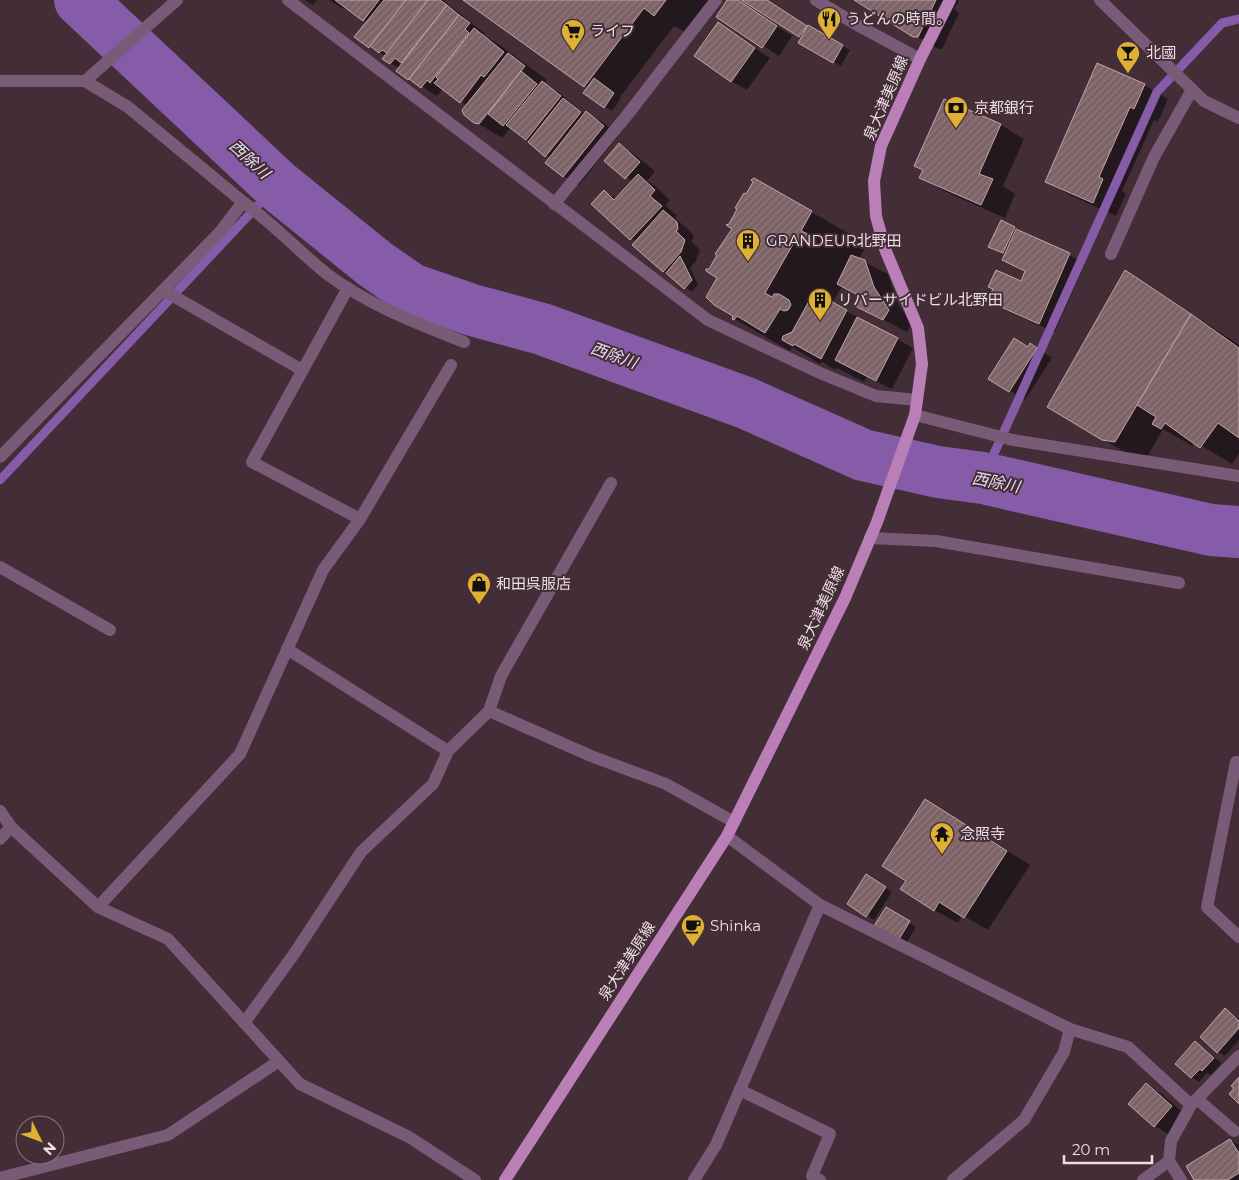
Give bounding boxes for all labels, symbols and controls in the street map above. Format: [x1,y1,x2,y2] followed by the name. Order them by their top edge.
[816,6,842,40] restaurant icon: うどんの時間。
[846,9,951,28] place label: うどんの時間。
[560,18,586,52] supermarket icon: ライフ
[590,21,635,40] place label: ライフ
[1115,40,1141,74] bar icon: 北國
[1146,43,1176,62] place label: 北國
[859,53,912,143] street label: 泉大津美原線
[943,95,969,129] bank icon: 京都銀行
[974,98,1034,117] place label: 京都銀行
[226,136,275,184] water label: 西除川
[735,228,761,262] building icon: GRANDEUR北野田
[766,231,902,250] place label: GRANDEUR北野田
[807,287,833,321] building icon: リバーサイドビル北野田
[838,290,1003,309] place label: リバーサイドビル北野田
[588,338,642,373] water label: 西除川
[971,469,1023,497] water label: 西除川
[793,563,848,653] street label: 泉大津美原線
[466,571,492,605] shop icon: 和田呉服店
[496,574,571,593] place label: 和田呉服店
[929,821,955,855] temple icon: 念照寺
[960,824,1005,843] place label: 念照寺
[680,913,706,947] cafe icon: Shinka
[710,916,761,935] place label: Shinka
[594,918,659,1004] street label: 泉大津美原線
[15,1115,65,1165] north arrow
[1064,1132,1152,1164] scale bar
[39,1138,60,1159] text: N
[1072,1140,1110,1159] text: 20 m

